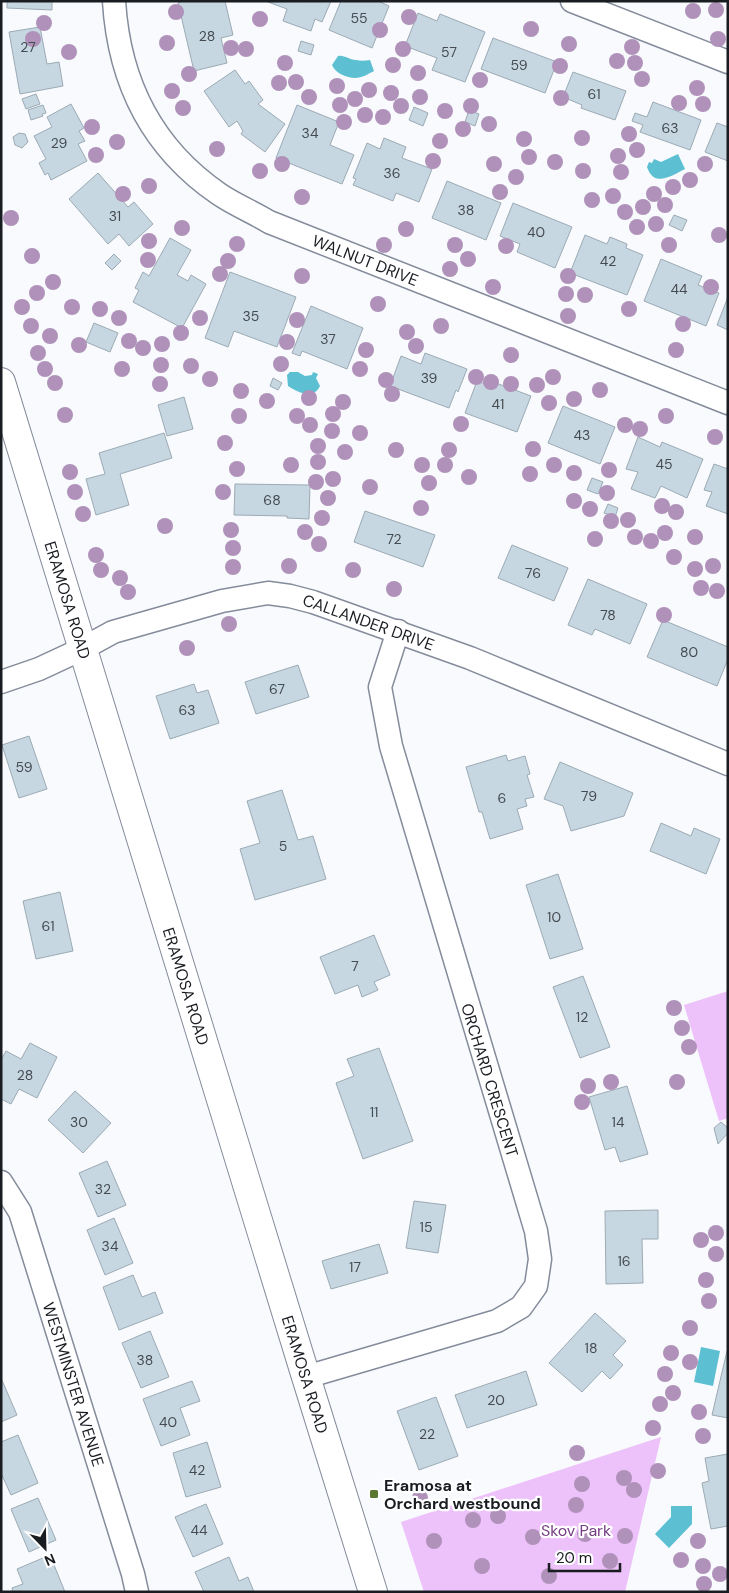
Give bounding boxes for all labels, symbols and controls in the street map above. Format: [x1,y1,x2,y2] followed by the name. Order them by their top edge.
[350,9,368,27] house number: 55
[199,27,215,45] house number: 28
[20,38,36,56] house number: 27
[441,43,457,61] house number: 57
[511,56,528,74] house number: 59
[587,85,601,103] house number: 61
[661,119,679,137] house number: 63
[302,124,319,142] house number: 34
[51,134,68,152] house number: 29
[383,164,401,182] house number: 36
[458,201,474,219] house number: 38
[109,207,121,225] house number: 31
[527,223,545,241] house number: 40
[309,230,421,291] street label: WALNUT DRIVE
[600,252,616,270] house number: 42
[671,280,688,298] house number: 44
[243,307,259,325] house number: 35
[320,330,336,348] house number: 37
[421,369,438,387] house number: 39
[492,395,504,413] house number: 41
[574,426,590,444] house number: 43
[655,455,673,473] house number: 45
[263,491,281,509] house number: 68
[386,530,402,548] house number: 72
[39,539,95,662] street label: ERAMOSA ROAD
[525,564,541,582] house number: 76
[300,590,437,655] street label: CALLANDER DRIVE
[600,606,616,624] house number: 78
[680,643,698,661] house number: 80
[269,680,285,698] house number: 67
[178,701,196,719] house number: 63
[16,758,33,776] house number: 59
[581,787,597,805] house number: 79
[498,789,506,807] house number: 6
[279,837,287,855] house number: 5
[547,908,561,926] house number: 10
[41,917,55,935] house number: 61
[158,925,214,1048] street label: ERAMOSA ROAD
[351,957,359,975] house number: 7
[456,1001,523,1159] street label: ORCHARD CRESCENT
[576,1008,588,1026] house number: 12
[17,1066,33,1084] house number: 28
[370,1103,378,1121] house number: 11
[70,1113,88,1131] house number: 30
[612,1113,625,1131] house number: 14
[95,1180,111,1198] house number: 32
[420,1218,432,1236] house number: 15
[102,1237,119,1255] house number: 34
[617,1252,631,1270] house number: 16
[349,1258,361,1276] house number: 17
[38,1300,109,1469] street label: WESTMINSTER AVENUE
[277,1313,333,1436] street label: ERAMOSA ROAD
[585,1339,597,1357] house number: 18
[137,1351,153,1369] house number: 38
[487,1391,505,1409] house number: 20
[159,1413,177,1431] house number: 40
[419,1425,435,1443] house number: 22
[189,1461,205,1479] house number: 42
[384,1475,541,1514] place label: Eramosa at Orchard westbound
[368,1488,380,1500] marker: Eramosa at Orchard westbound
[541,1520,611,1541] park label: Skov Park
[191,1521,208,1539] house number: 44
[20,1523,70,1573] north arrow
[549,1540,620,1572] scale bar
[556,1548,592,1568] text: 20 m
[42,1550,58,1570] text: N

